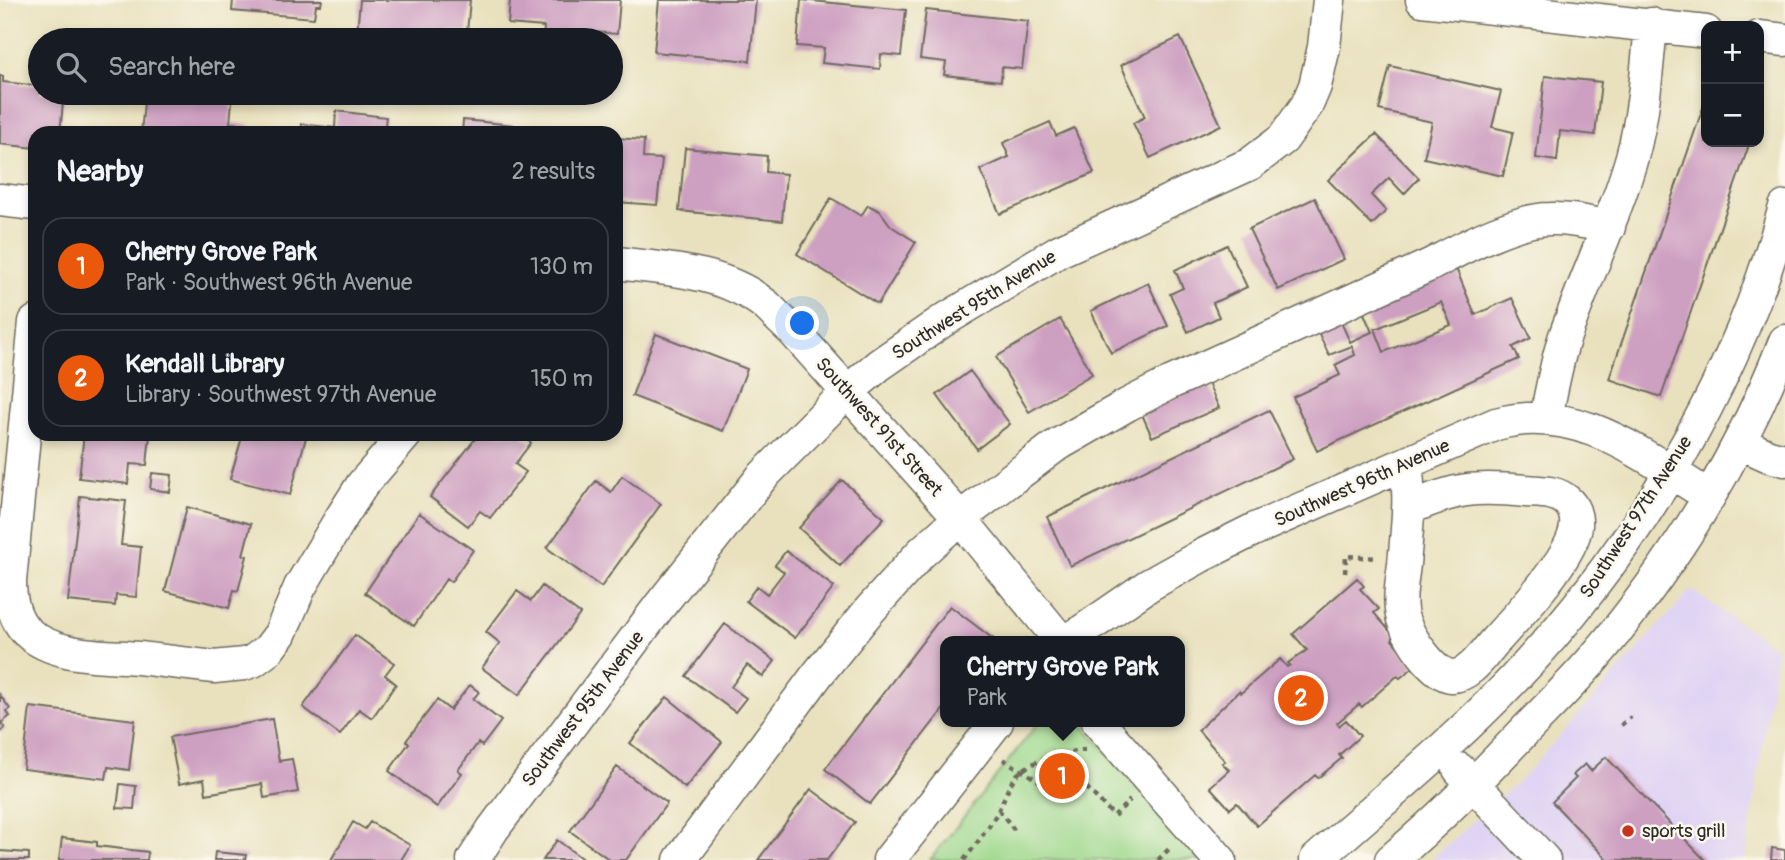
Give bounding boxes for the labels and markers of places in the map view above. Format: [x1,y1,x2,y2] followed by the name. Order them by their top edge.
[1278,672,1324,724] pin: 2
[1039,750,1085,802] pin: 1
[1642,819,1726,843] place label: sports grill
[1620,823,1636,839] marker: sports grill

